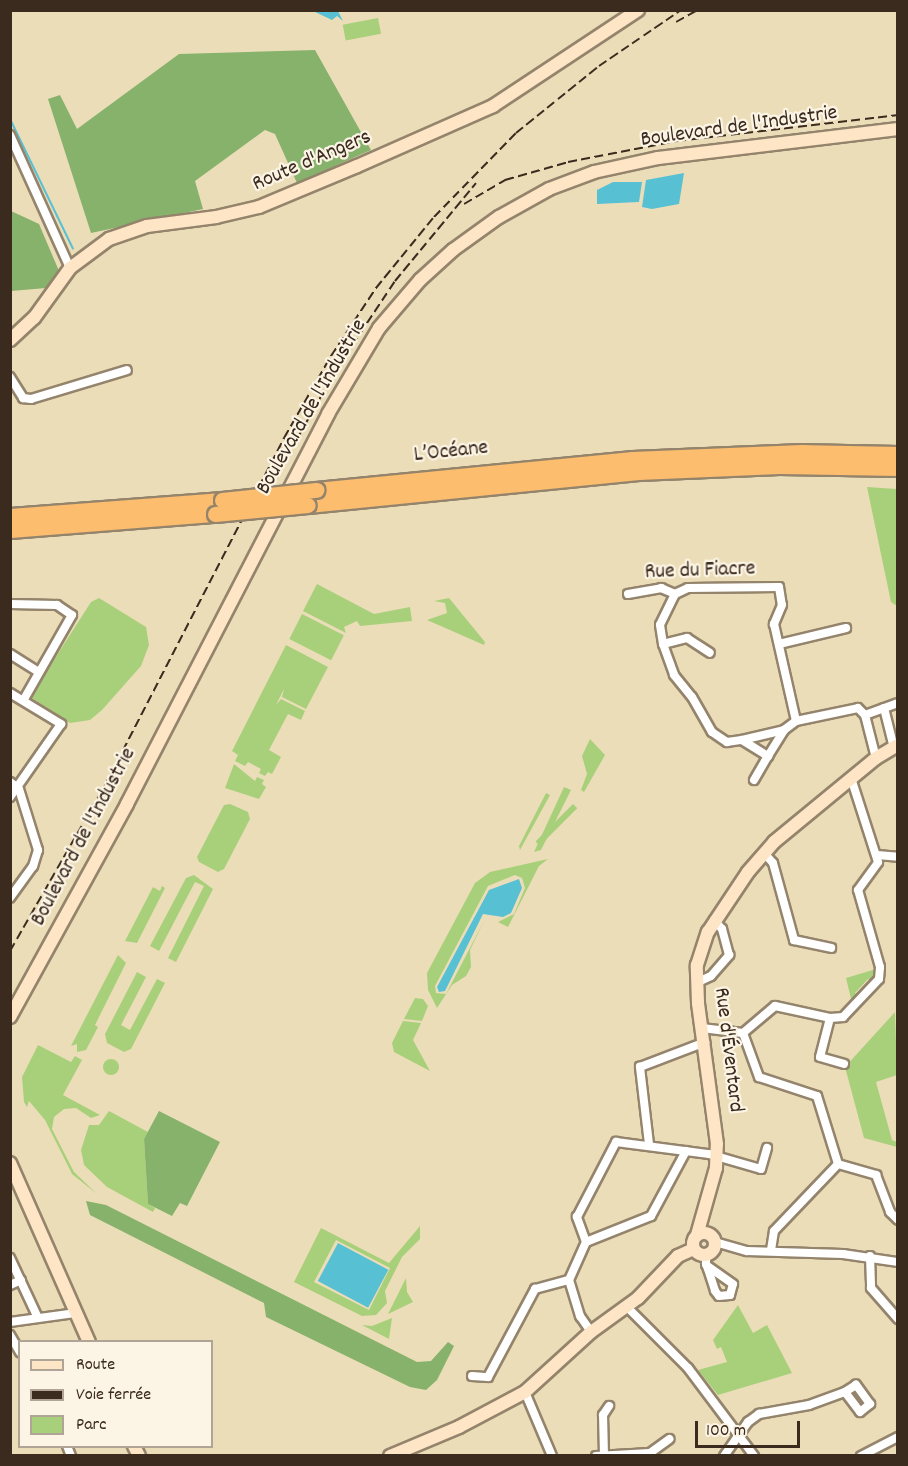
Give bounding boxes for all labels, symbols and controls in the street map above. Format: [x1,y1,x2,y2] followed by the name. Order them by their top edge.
[639,100,839,154] street label: Boulevard de l'Industrie
[249,124,375,198] street label: Route d'Angers
[251,315,373,499] street label: Boulevard de l'Industrie
[413,435,489,469] street label: L’Océane
[644,556,756,586] street label: Rue du Fiacre
[26,743,142,931] street label: Boulevard de l'Industrie
[707,986,749,1114] street label: Rue d'Éventard
[18,1340,213,1448] legend
[76,1353,115,1378] text: Route
[76,1383,151,1408] text: Voie ferrée
[698,1409,803,1447] scale bar
[76,1413,107,1438] text: Parc
[706,1419,746,1444] text: 100 m

